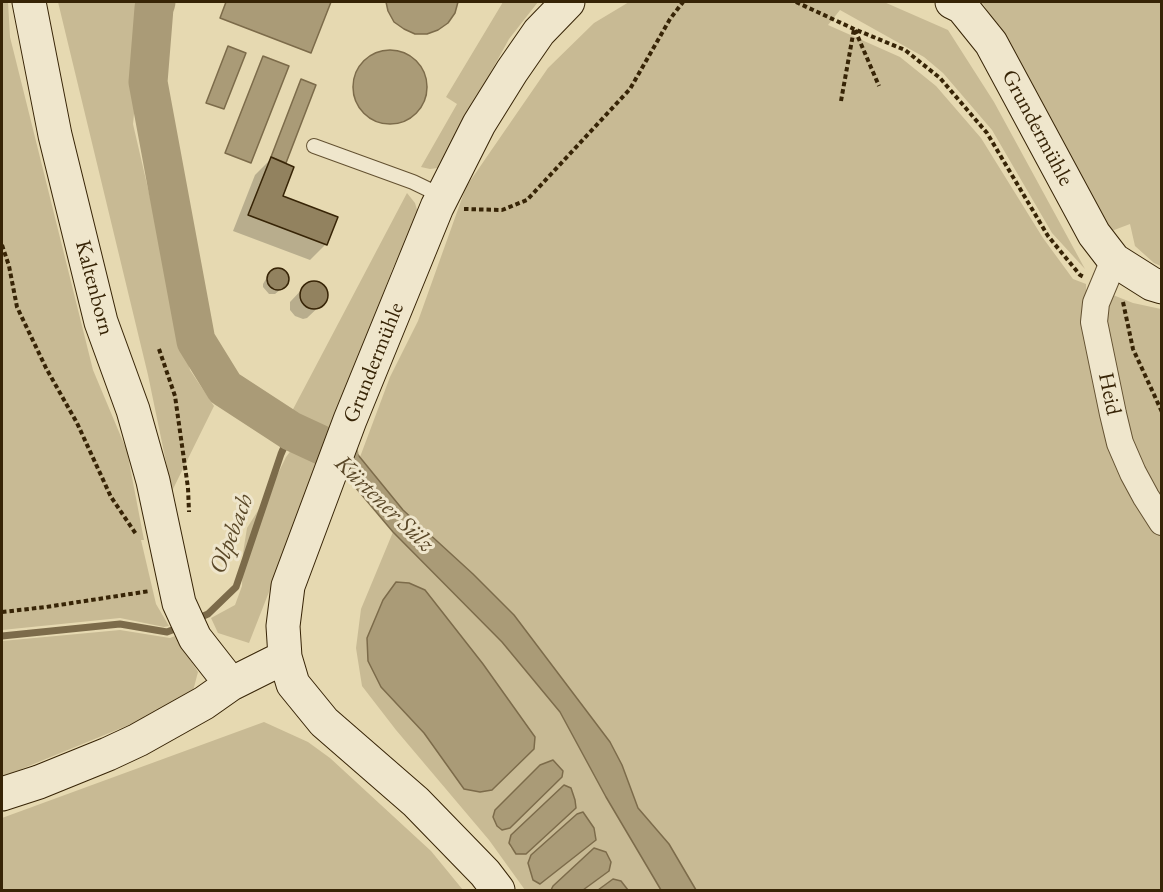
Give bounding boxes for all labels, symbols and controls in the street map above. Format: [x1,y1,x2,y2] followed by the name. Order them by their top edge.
[995,65,1079,191] street label: Grundermühle
[69,238,119,338] street label: Kaltenborn
[338,299,410,427] street label: Grundermühle
[1092,370,1126,418] street label: Heid
[328,449,440,559] water label: Kürtener Sülz
[204,490,260,578] water label: Olpebach

